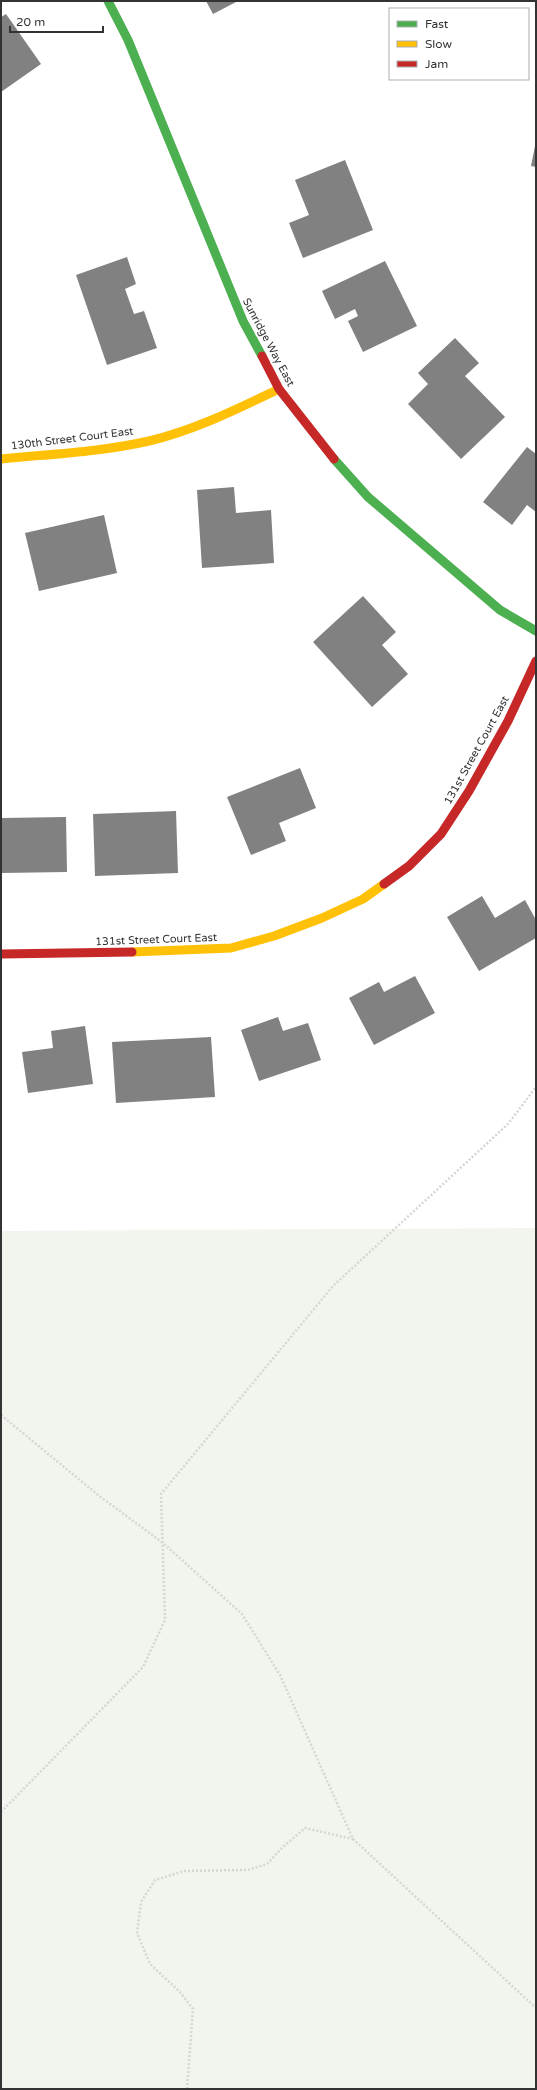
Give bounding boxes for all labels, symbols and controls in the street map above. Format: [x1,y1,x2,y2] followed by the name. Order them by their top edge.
[10,8,103,34] scale bar
[389,8,529,80] legend
[16,15,45,29] text: 20 m
[425,17,449,31] text: Fast
[425,37,452,51] text: Slow
[425,57,448,71] text: Jam
[240,296,297,389] street label: Sunridge Way East
[10,425,134,452] street label: 130th Street Court East
[441,694,512,807] street label: 131st Street Court East
[95,931,217,948] street label: 131st Street Court East

